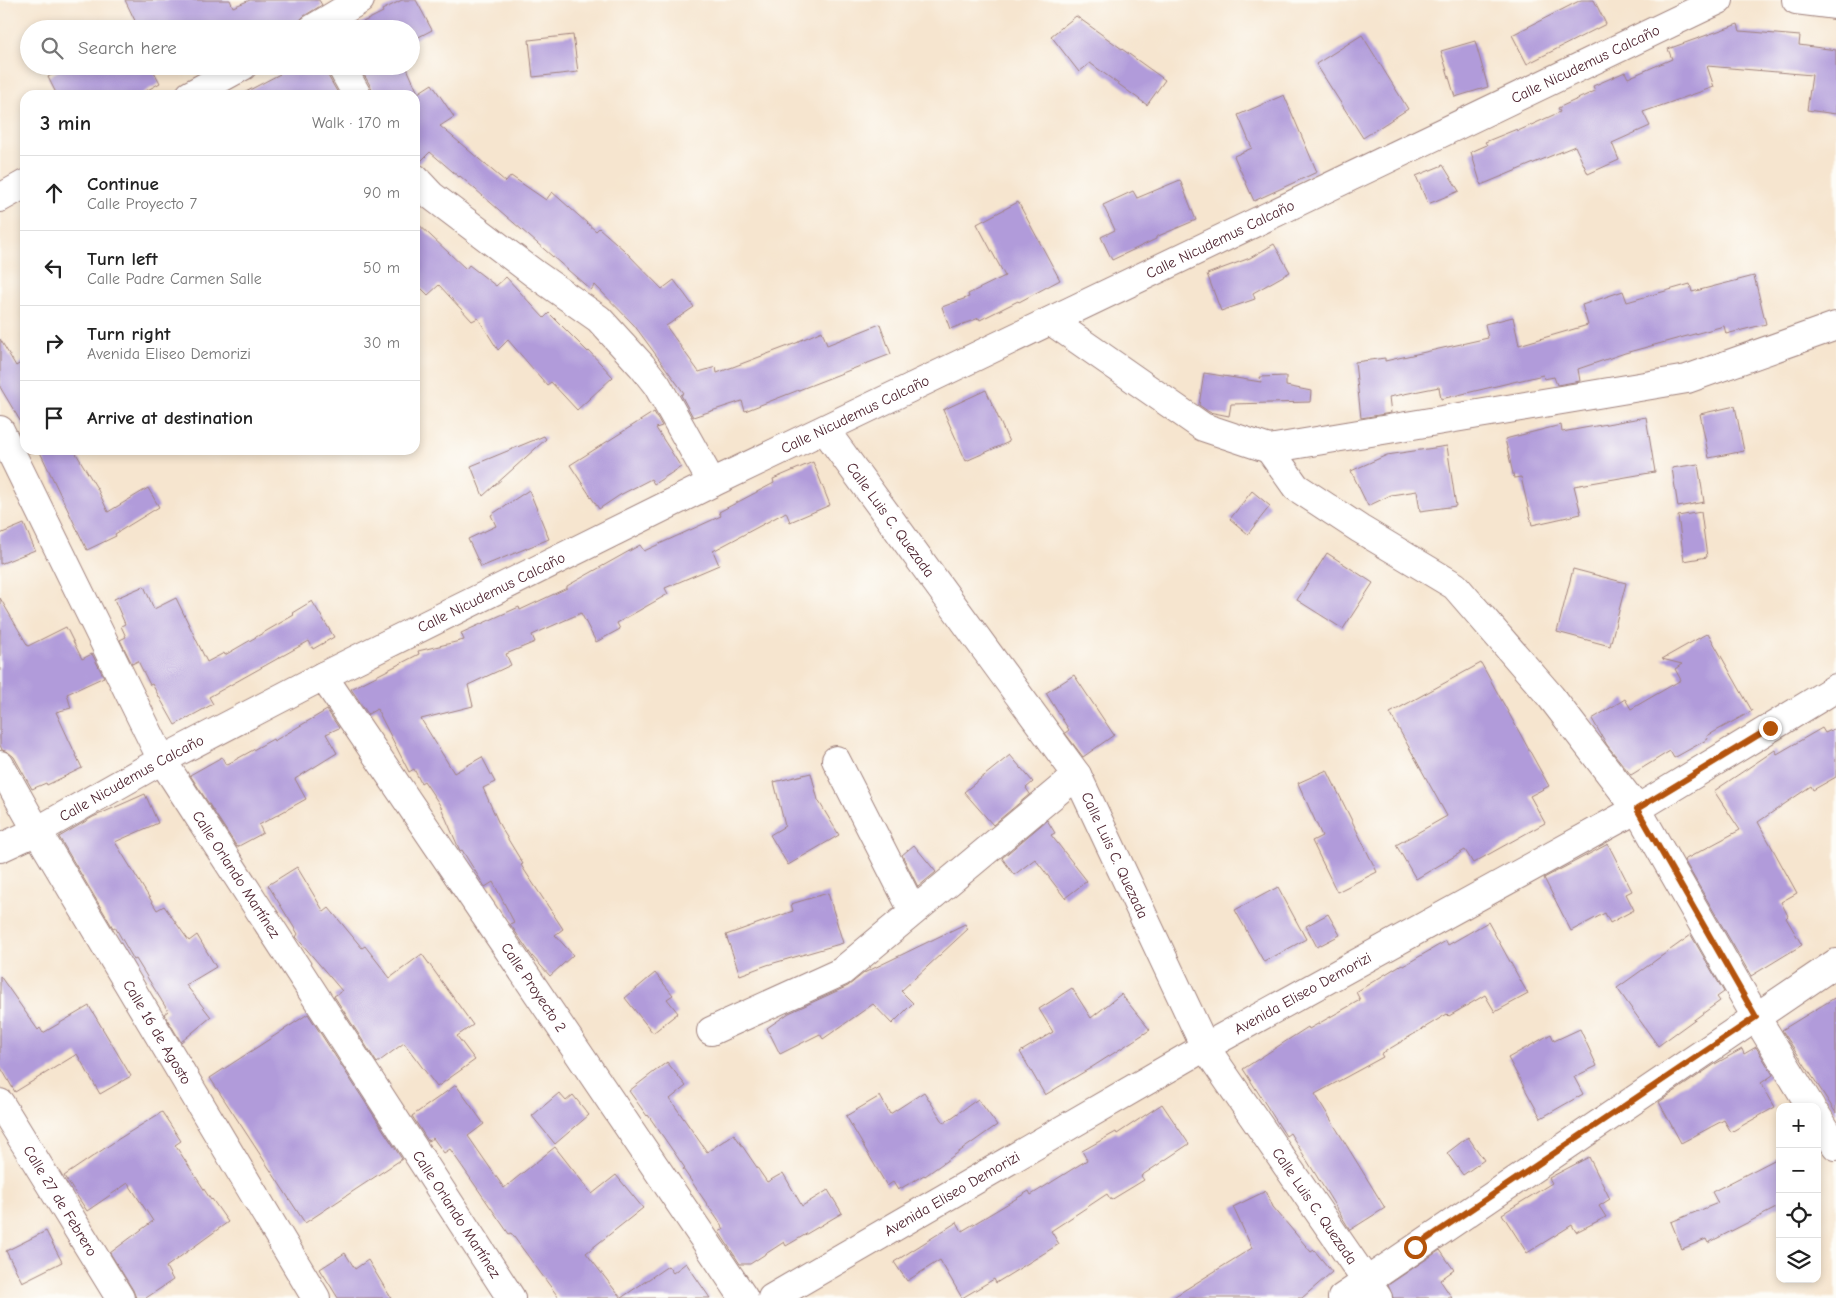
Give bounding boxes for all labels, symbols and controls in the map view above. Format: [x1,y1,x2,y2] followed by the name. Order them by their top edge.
[20,20,420,75] search box
[1508,21,1663,107] street label: Calle Nicudemus Calcaño
[38,34,66,62] icon: search
[78,37,177,59] text: Search here
[40,111,91,135] text: 3 min
[312,114,400,132] text: Walk · 170 m
[87,173,159,195] text: Continue
[40,179,68,207] icon: ahead
[363,184,400,202] text: 90 m
[87,195,197,213] text: Calle Proyecto 7
[1143,196,1297,282] street label: Calle Nicudemus Calcaño
[87,248,158,270] text: Turn left
[40,254,68,282] icon: left
[363,259,400,277] text: 50 m
[87,270,262,288] text: Calle Padre Carmen Salle
[87,323,171,345] text: Turn right
[40,329,68,357] icon: right
[364,334,400,352] text: 30 m
[87,345,251,363] text: Avenida Eliseo Demorizi
[778,371,932,458] street label: Calle Nicudemus Calcaño
[40,404,68,432] icon: arrive
[87,407,253,429] text: Arrive at destination
[843,459,938,581] street label: Calle Luis C. Quezada
[415,548,568,637] street label: Calle Nicudemus Calcaño
[1759,717,1782,740] route end
[56,731,207,825] street label: Calle Nicudemus Calcaño
[1077,789,1152,921] street label: Calle Luis C. Quezada
[188,807,284,942] street label: Calle Orlando Martínez
[497,939,570,1035] street label: Calle Proyecto 2
[1231,948,1374,1038] street label: Avenida Eliseo Demorizi
[119,977,195,1088] street label: Calle 16 de Agosto
[1776,1103,1821,1283] map controls
[1776,1103,1821,1148] button: +
[19,1142,101,1260] street label: Calle 27 de Febrero
[1268,1144,1361,1268] street label: Calle Luis C. Quezada
[409,1147,505,1282] street label: Calle Orlando Martínez
[881,1147,1023,1240] street label: Avenida Eliseo Demorizi
[1776,1148,1821,1193] button: −
[1776,1193,1821,1238] button: locate
[1404,1236,1427,1259] route start
[1776,1238,1821,1283] button: layers

